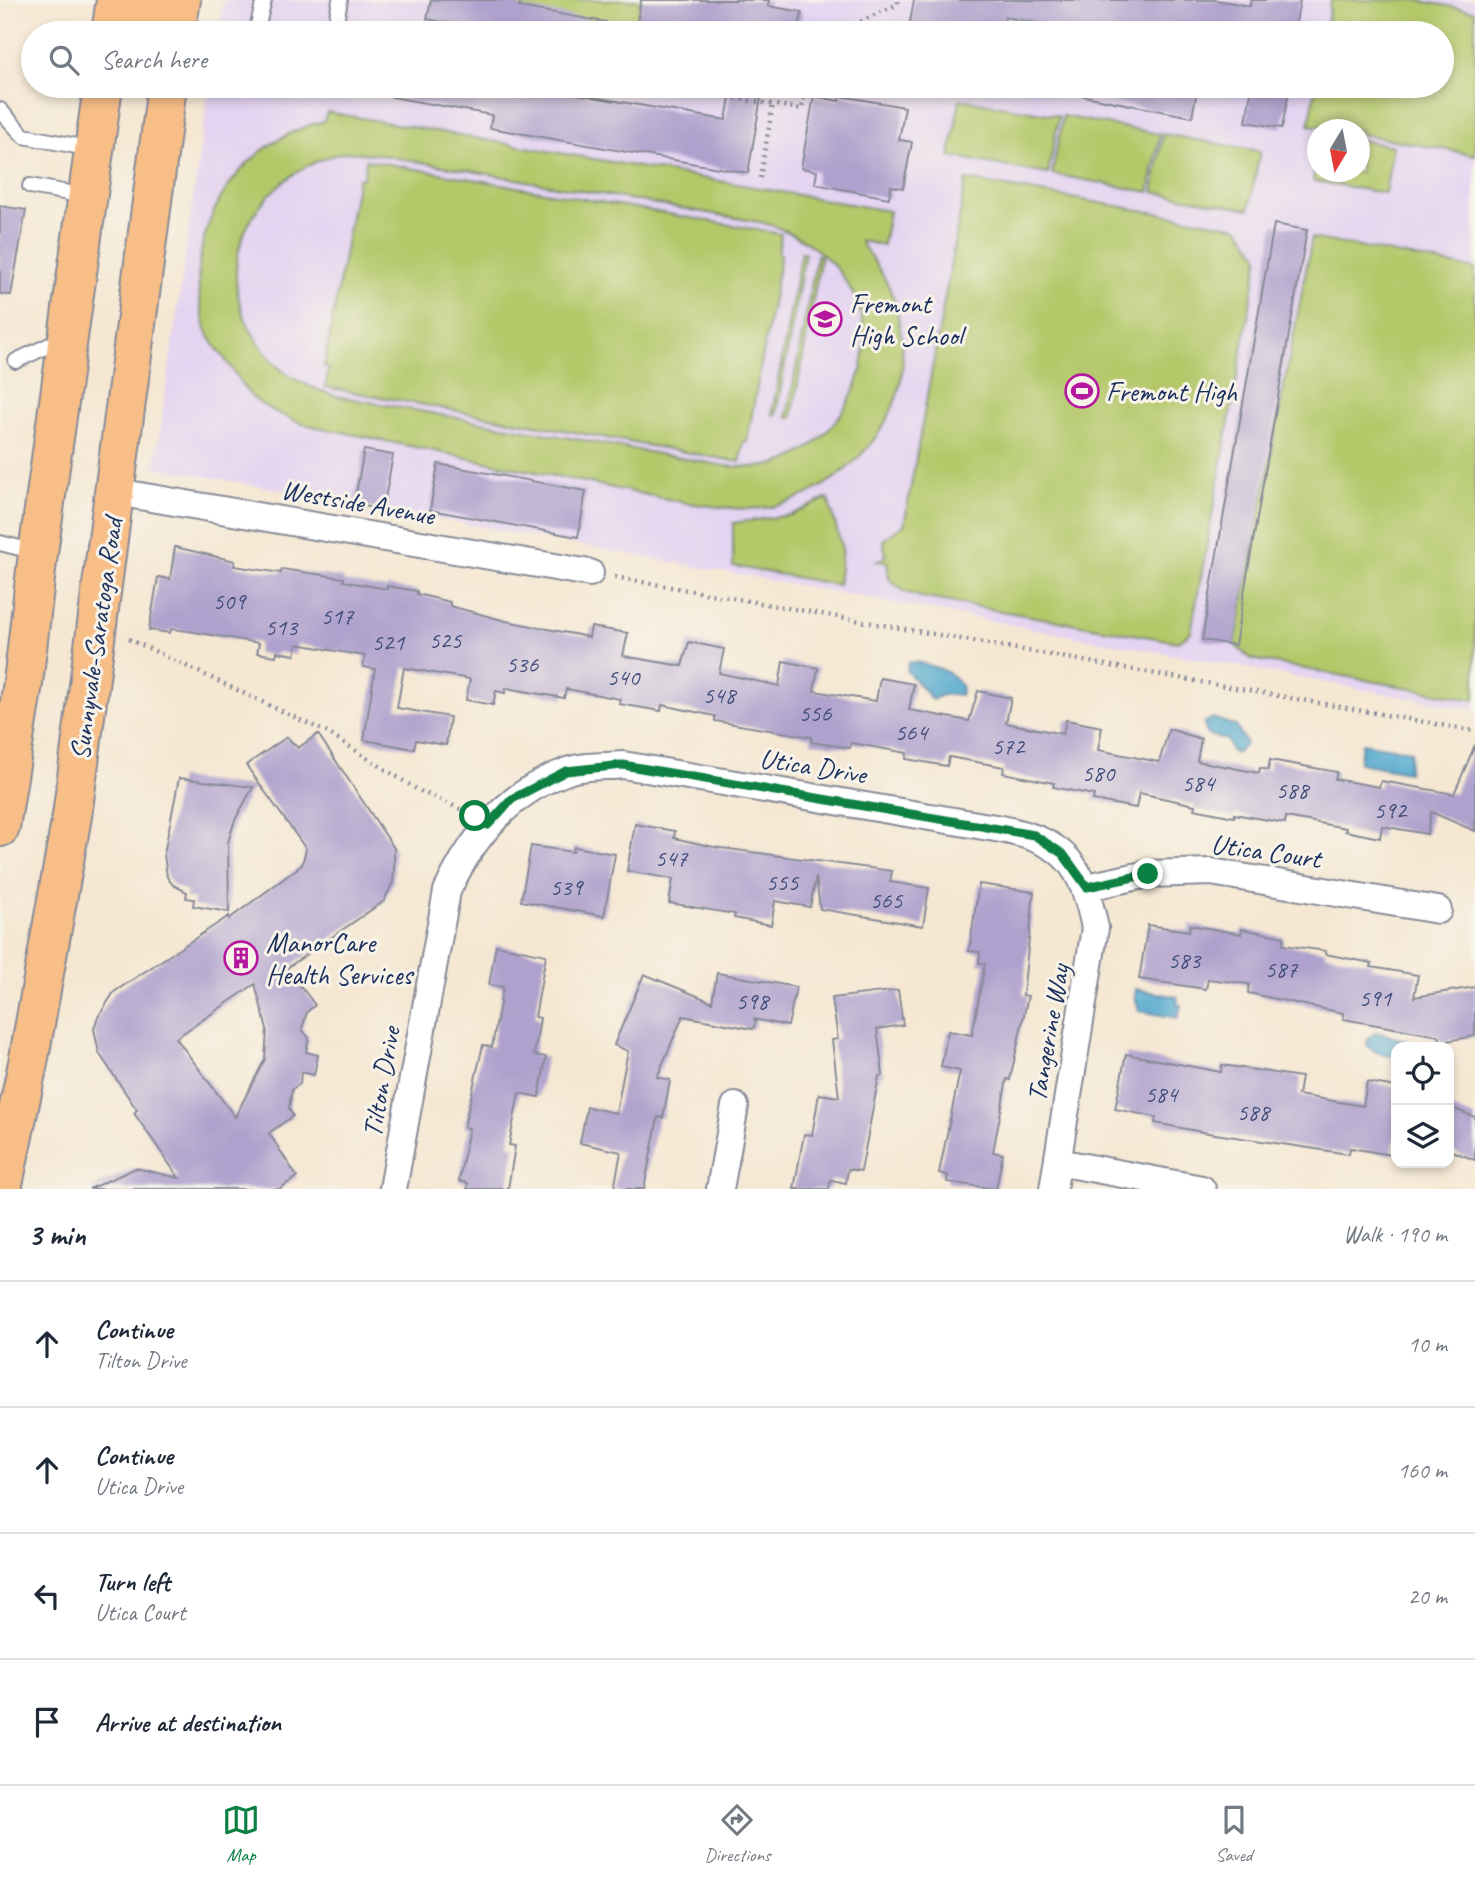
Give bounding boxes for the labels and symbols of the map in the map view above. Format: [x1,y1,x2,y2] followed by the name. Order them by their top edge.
[1307,119,1370,182] north arrow
[850,286,968,353] place label: Fremont High School
[806,300,844,338] school or university icon: Fremont High School
[1063,372,1101,410] sports icon: Fremont High
[1106,374,1237,409] place label: Fremont High
[279,471,439,533] street label: Westside Avenue
[62,512,131,762] street label: Sunnyvale-Saratoga Road
[213,586,247,616] house number: 509
[321,601,354,631] house number: 517
[265,612,299,642] house number: 513
[429,625,462,655] house number: 525
[372,627,405,657] house number: 521
[506,649,539,679] house number: 536
[607,662,641,692] house number: 540
[703,680,737,710] house number: 548
[799,698,832,728] house number: 556
[895,717,929,747] house number: 564
[992,731,1026,761] house number: 572
[757,740,871,792] street label: Utica Drive
[1082,758,1116,788] house number: 580
[1182,768,1216,798] house number: 584
[1276,775,1310,805] house number: 588
[1374,795,1408,825] house number: 592
[459,800,490,831] route start
[1209,826,1326,876] street label: Utica Court
[655,843,688,873] house number: 547
[1132,858,1163,889] route end
[766,867,799,897] house number: 555
[550,872,584,902] house number: 539
[870,885,903,915] house number: 565
[266,925,414,992] place label: ManorCare Health Services
[222,939,260,977] building icon: ManorCare Health Services
[1168,945,1202,975] house number: 583
[1265,954,1298,984] house number: 587
[1019,959,1078,1104] street label: Tangerine Way
[1359,983,1392,1013] house number: 591
[736,986,770,1016] house number: 598
[354,1022,408,1140] street label: Tilton Drive
[1145,1079,1179,1109] house number: 584
[1237,1097,1271,1127] house number: 588

